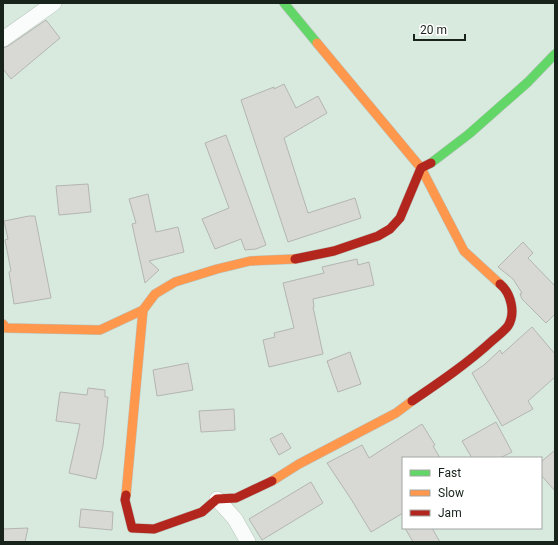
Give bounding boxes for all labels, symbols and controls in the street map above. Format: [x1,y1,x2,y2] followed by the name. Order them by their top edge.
[414,16,465,42] scale bar
[420,23,447,37] text: 20 m
[402,457,542,529] legend
[438,466,461,480] text: Fast
[438,486,464,500] text: Slow
[438,506,462,520] text: Jam

